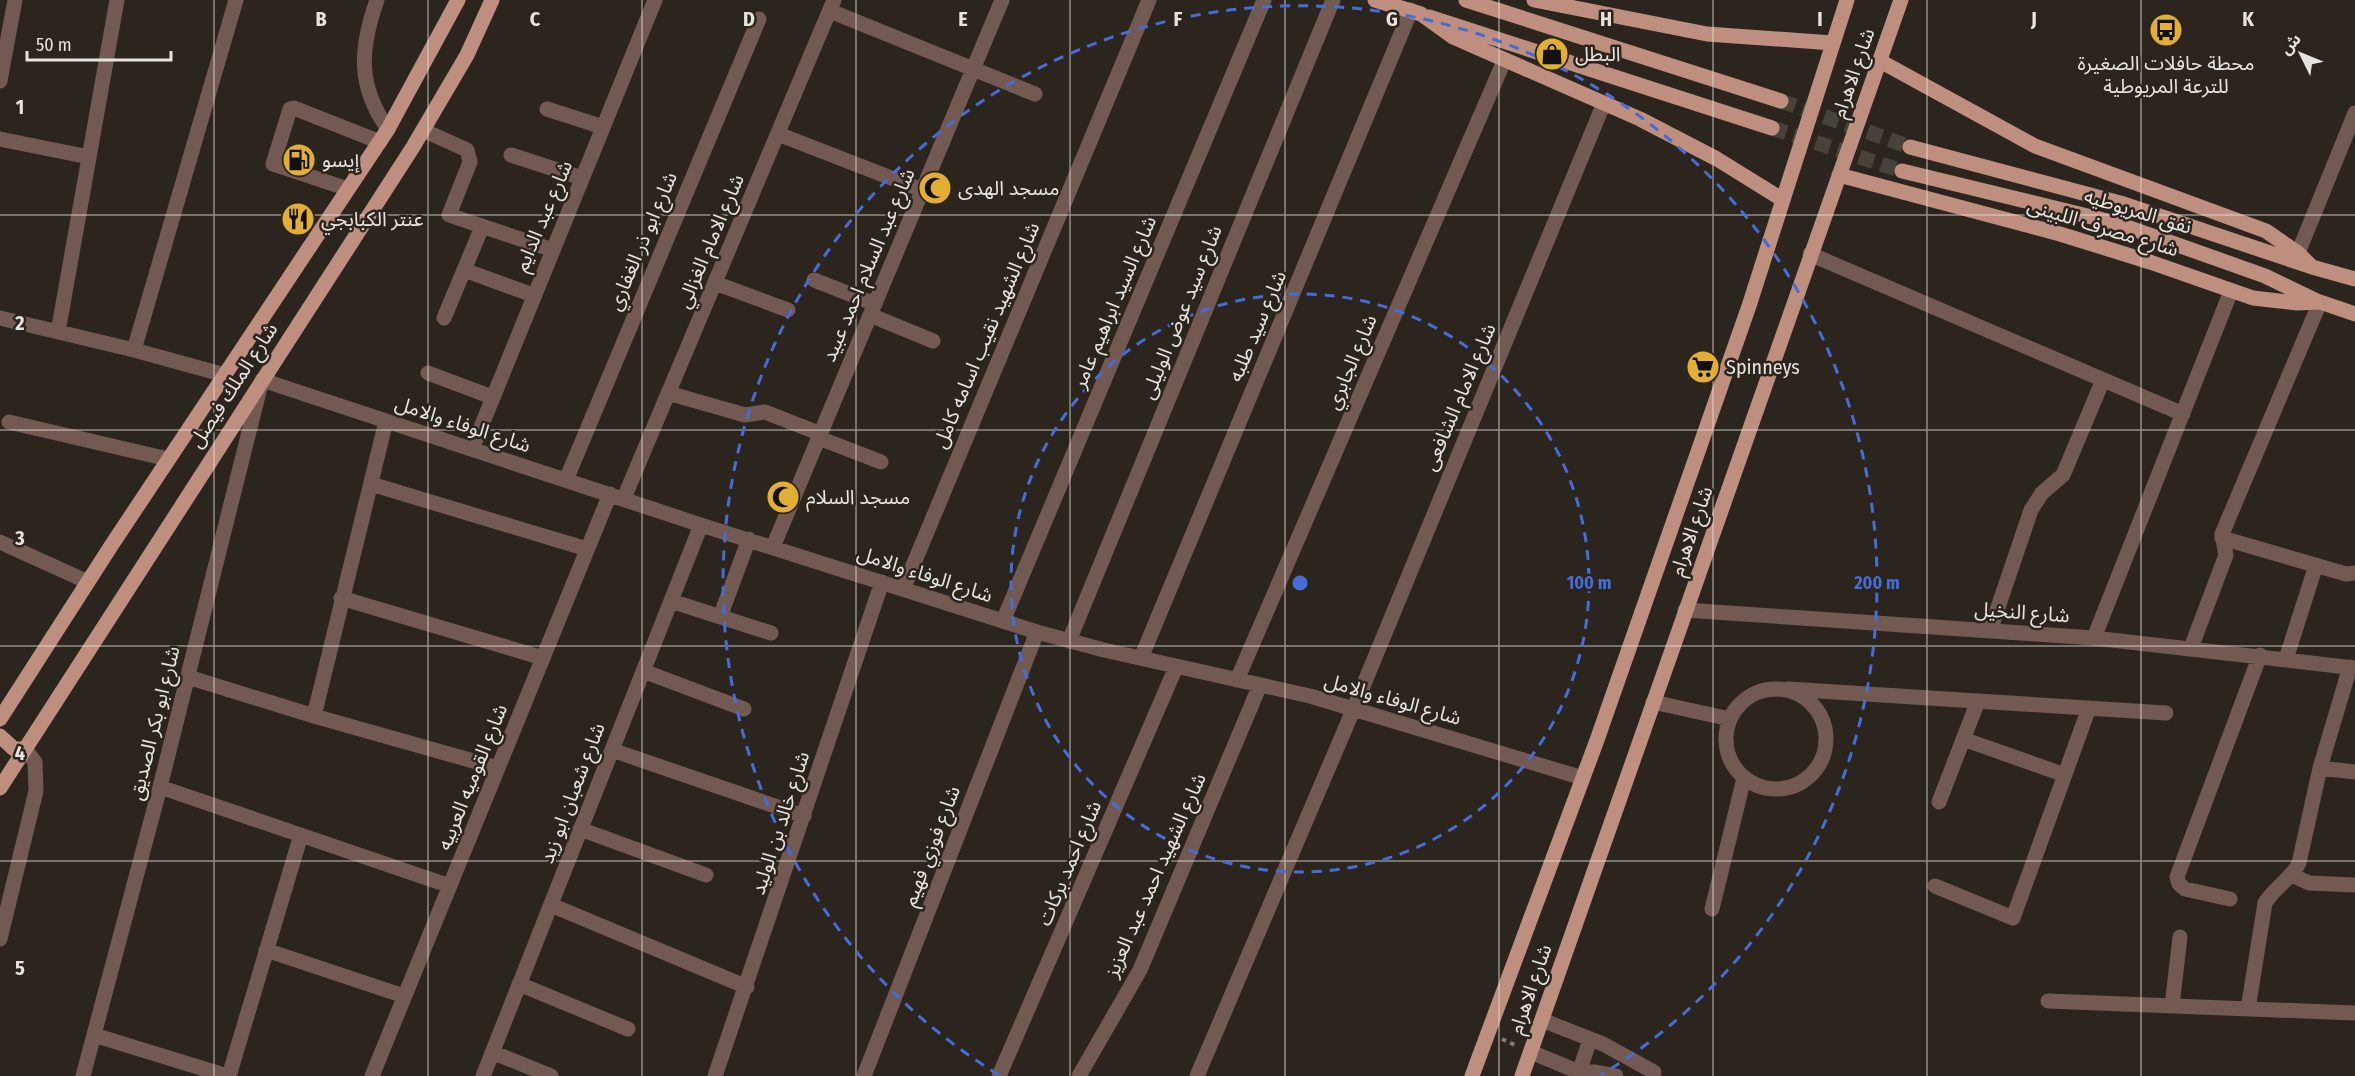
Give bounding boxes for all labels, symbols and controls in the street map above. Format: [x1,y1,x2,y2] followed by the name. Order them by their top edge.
[315,7,327,31] text: B
[530,7,541,31] text: C
[743,7,755,31] text: D
[958,7,968,31] text: E
[1174,7,1183,31] text: F
[1386,7,1398,31] text: G
[1600,7,1612,31] text: H
[1817,7,1823,31] text: I
[2030,7,2037,31] text: J
[2242,7,2254,31] text: K
[2148,12,2184,48] bus stop icon: محطة حافلات الصغيرة للترعة المريوطية
[27,24,171,62] scale bar
[2271,24,2331,84] north arrow
[1826,25,1882,122] street label: شارع الاهرام
[2276,30,2305,59] text: ش
[36,34,72,56] text: 50 m
[1534,36,1570,72] shop icon: البطل
[1575,42,1621,66] place label: البطل
[2078,51,2254,98] place label: محطة حافلات الصغيرة للترعة المريوطية
[16,95,24,119] text: 1
[281,142,317,178] fuel station icon: إيسو
[322,148,360,173] place label: إيسو
[509,157,580,276] street label: شارع عبد الدايم
[816,165,922,366] street label: شارع عبد السلام احمد عبيد
[602,168,685,315] street label: شارع ابو ذر الغفاري
[671,170,752,313] street label: شارع الامام الغزالي
[917,170,953,206] mosque icon: مسجد الهدى
[958,176,1060,200] place label: مسجد الهدى
[2081,183,2195,240] street label: نفق المريوطيه
[2024,193,2181,264] street label: شارع مصرف اللبينى
[280,201,316,237] restaurant icon: عنتر الكبابجي
[321,207,424,235] place label: عنتر الكبابجي
[1066,212,1164,394] street label: شارع السيد ابراهيم عامر
[927,218,1047,453] street label: شارع الشهيد نقيب اسامه كامل
[1135,222,1230,404] street label: شارع سيد عوض الوليلى
[1223,267,1294,386] street label: شارع سيد طلبه
[14,311,25,335] text: 2
[1320,311,1385,414] street label: شارع الجابري
[184,318,285,454] street label: شارع الملك فيصل
[1417,320,1504,475] street label: شارع الامام الشافعى
[1685,349,1721,385] supermarket icon: Spinneys
[1726,355,1800,379] place label: Spinneys
[391,391,534,460] street label: شارع الوفاء والامل
[765,479,801,515] mosque icon: مسجد السلام
[1664,483,1720,580] street label: شارع الاهرام
[806,485,910,512] place label: مسجد السلام
[14,526,25,550] text: 3
[853,541,996,610] street label: شارع الوفاء والامل
[1567,572,1611,594] text: 100 m
[1853,572,1900,594] text: 200 m
[1290,573,1310,593] centre of rings
[1973,597,2070,630] street label: شارع النخيل
[123,644,188,803] street label: شارع ابو بكر الصديق
[1321,668,1464,733] street label: شارع الوفاء والامل
[432,700,515,855] street label: شارع القوميه العربيه
[534,719,613,868] street label: شارع شعبان ابو زيد
[15,741,25,765] text: 4
[746,748,817,899] street label: شارع خالد بن الوليد
[1099,769,1214,983] street label: شارع الشهيد احمد عبد العزيز
[897,782,968,911] street label: شارع فوزي فهيم
[1032,797,1109,930] street label: شارع احمد بركات
[1503,941,1559,1038] street label: شارع الاهرام
[15,956,25,980] text: 5

